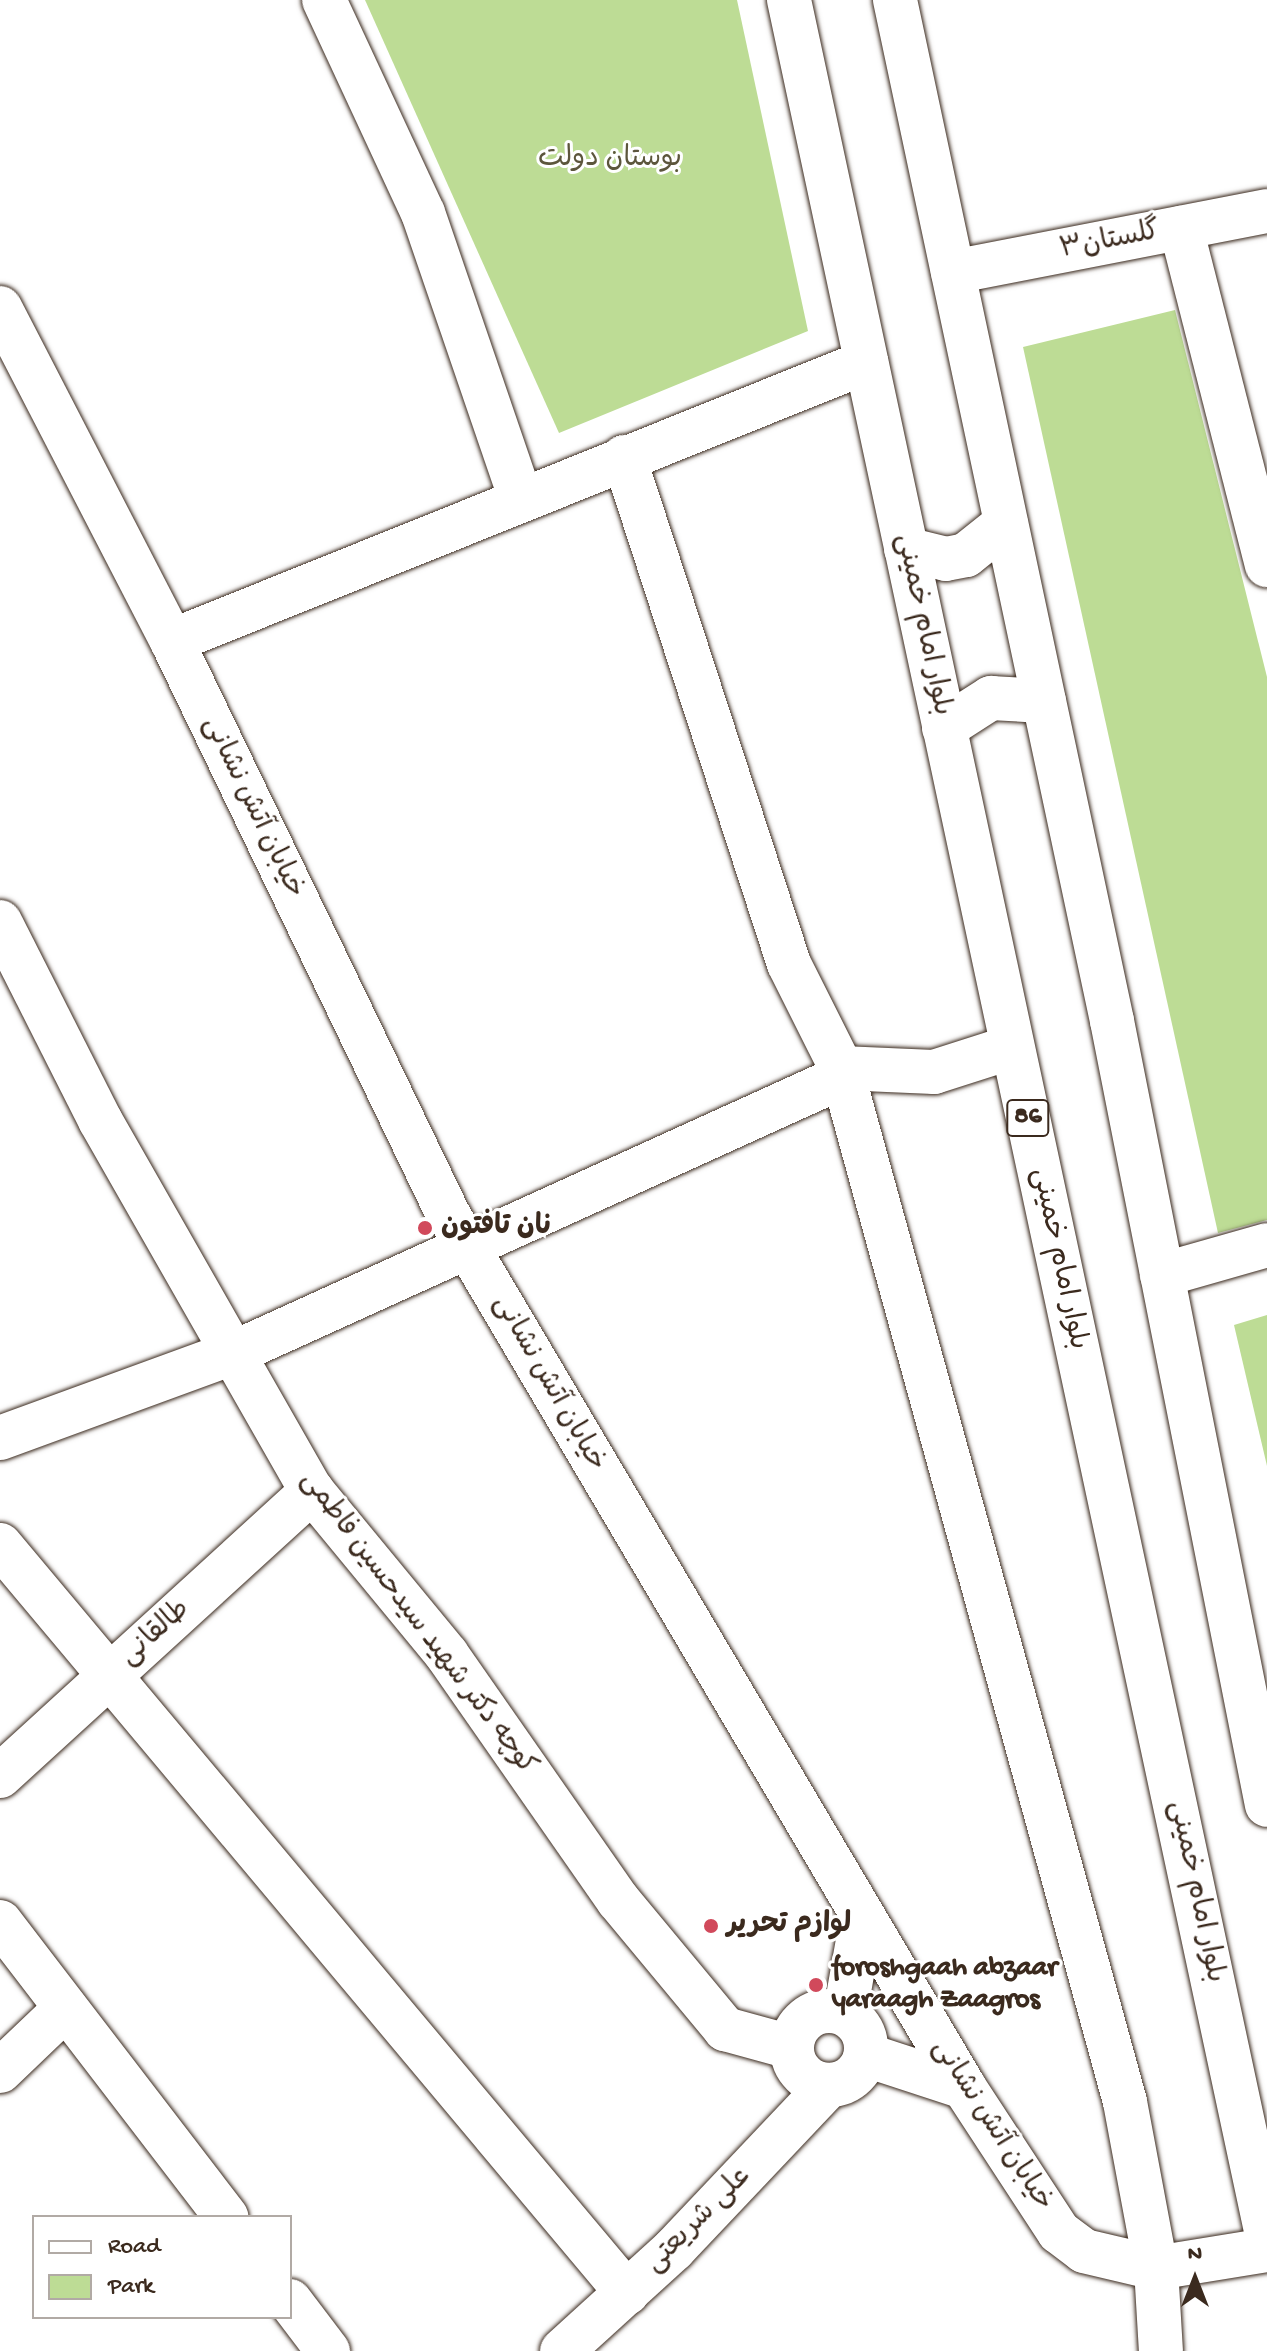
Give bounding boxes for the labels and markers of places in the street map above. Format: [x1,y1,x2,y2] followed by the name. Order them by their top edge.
[441,1211,551,1245] place label: نان تافتون
[416,1219,434,1237] marker: نان تافتون
[727,1909,851,1943] place label: لوازم تحریر
[702,1917,720,1935] marker: لوازم تحریر
[832,1952,1057,2018] place label: foroshgaah abzaar yaraagh Zaagros
[807,1976,825,1994] marker: foroshgaah abzaar yaraagh Zaagros

